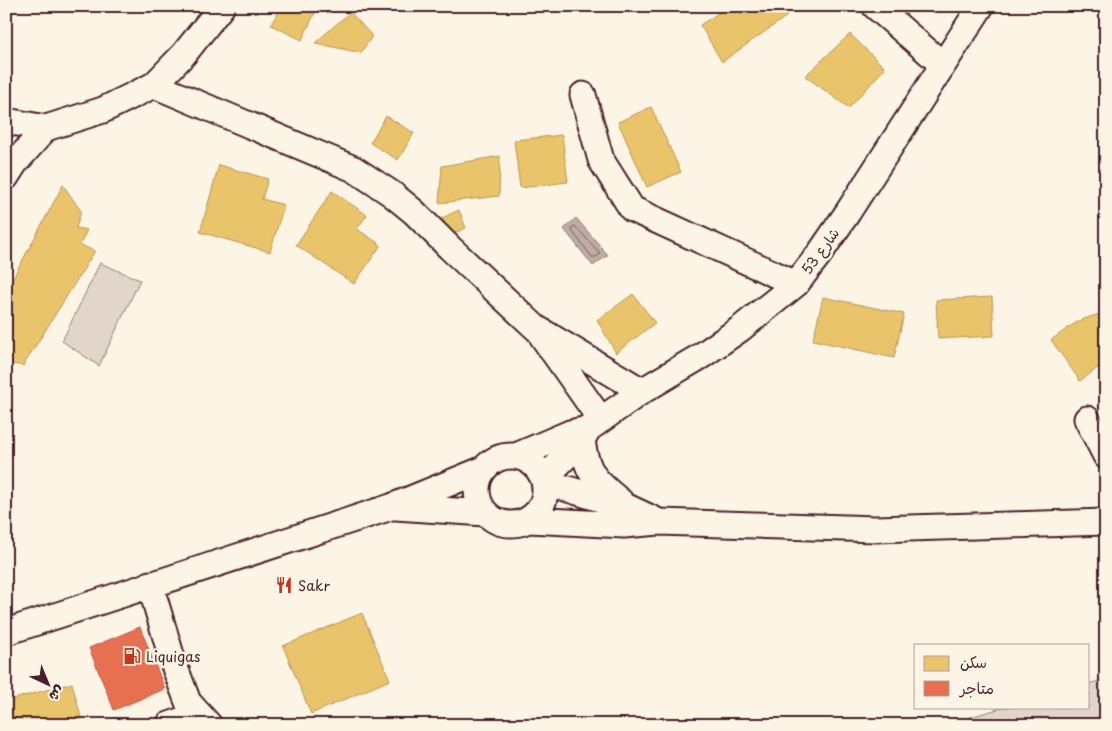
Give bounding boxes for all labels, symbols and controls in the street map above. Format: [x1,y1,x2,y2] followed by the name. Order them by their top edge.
[796,223,844,279] street label: شارع 53
[274,575,294,595] restaurant icon: Sakr
[298,575,330,596] place label: Sakr
[914,644,1090,708] legend
[122,646,142,666] fuel station icon: Liquigas
[146,646,200,667] place label: Liquigas
[960,650,987,673] text: سكن
[22,658,72,708] north arrow
[958,676,994,699] text: متاجر
[45,681,70,707] text: ش

